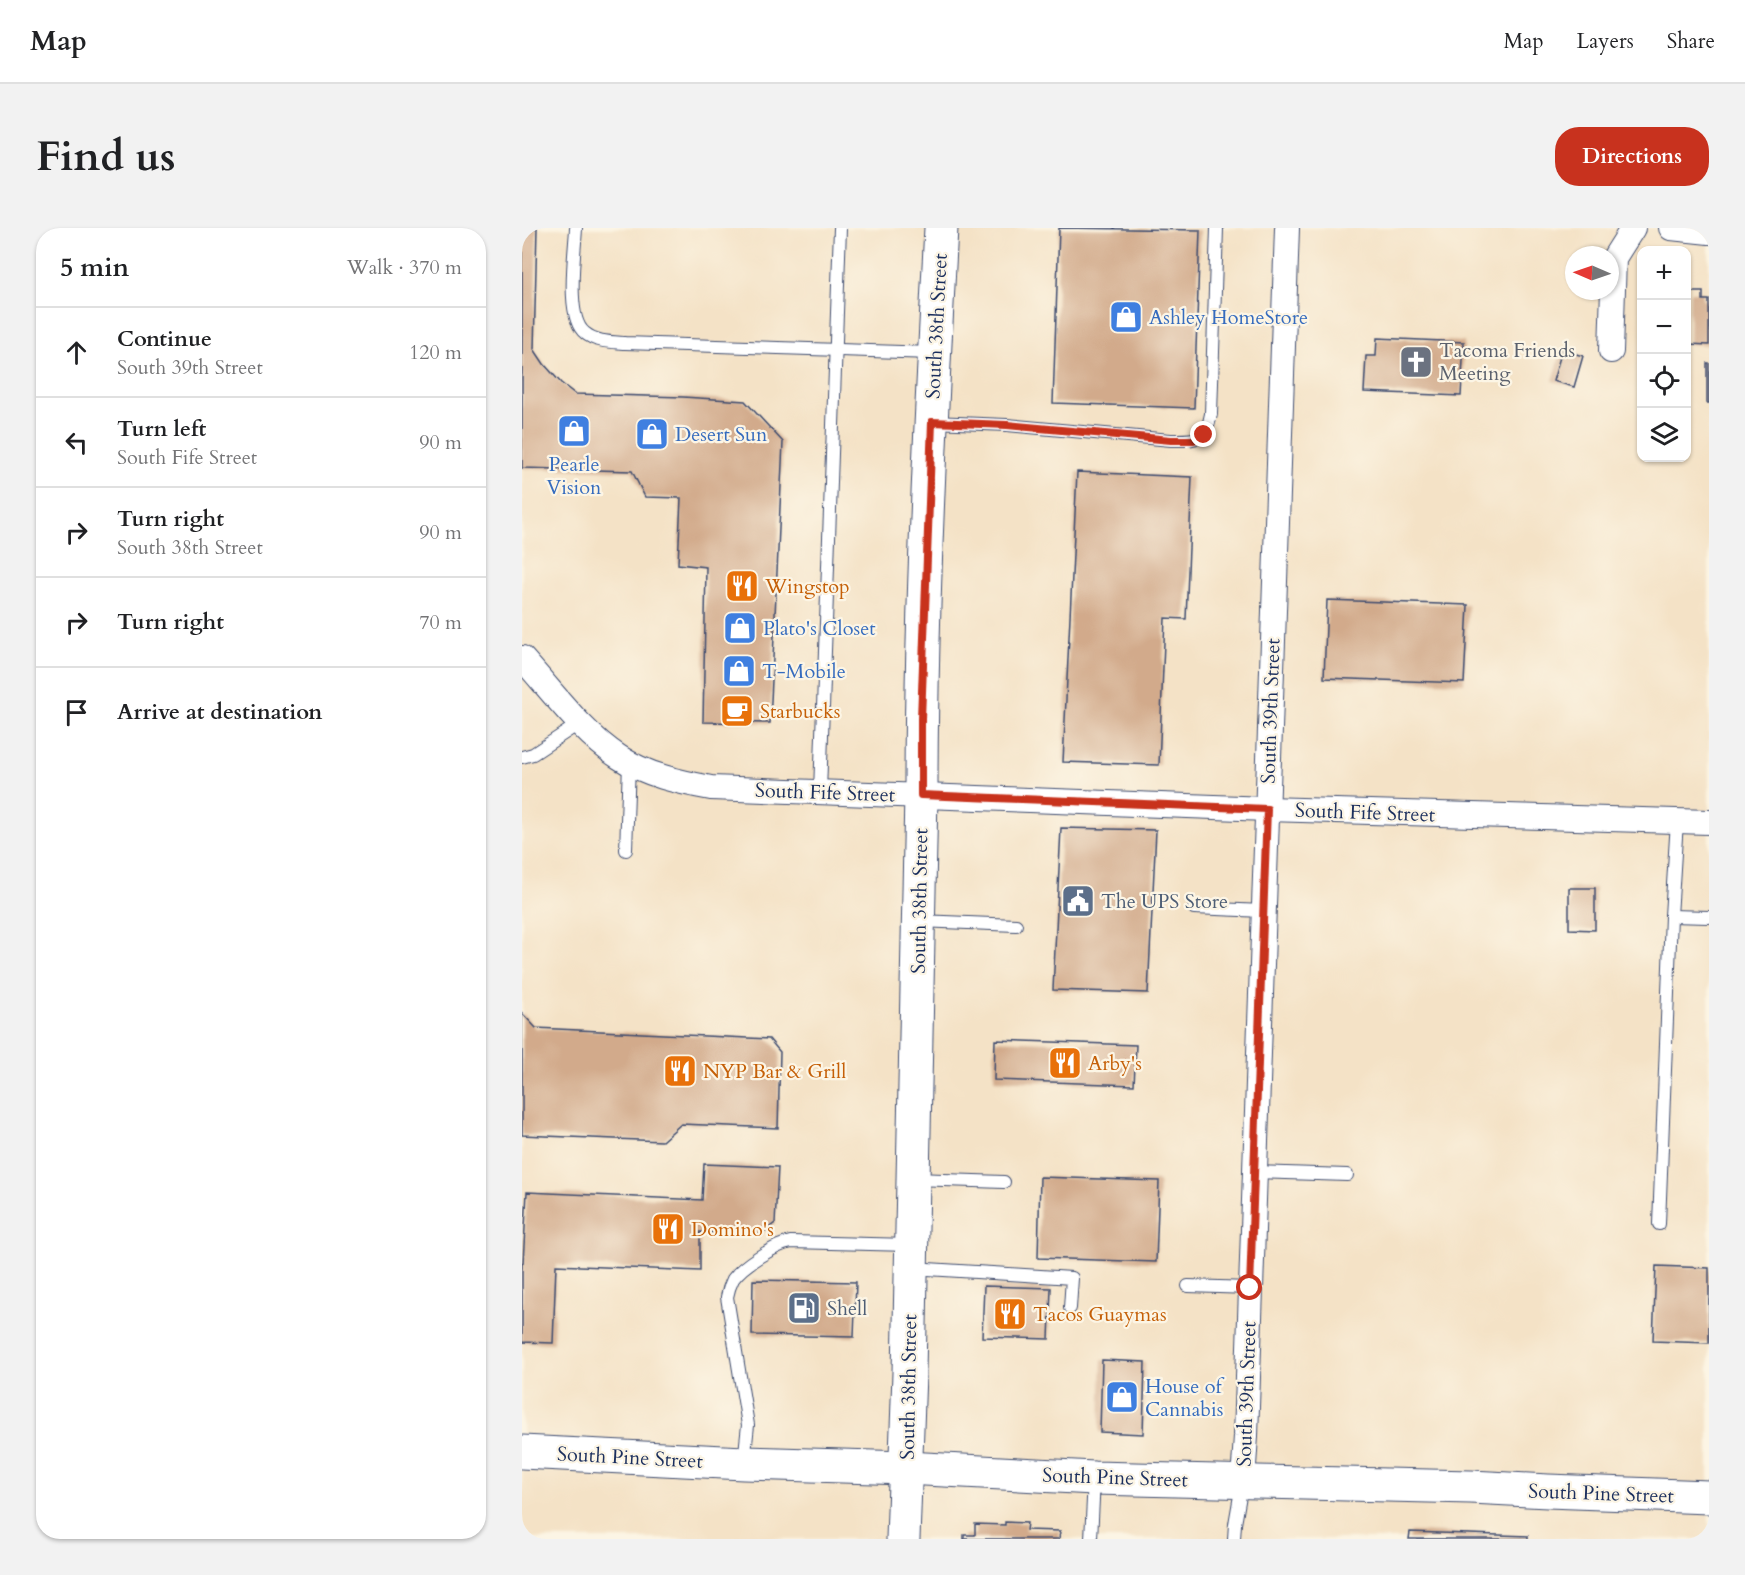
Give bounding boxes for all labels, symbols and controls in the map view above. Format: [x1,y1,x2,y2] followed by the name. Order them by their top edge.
[30,22,87,60] text: Map
[1504,27,1544,56] text: Map
[1577,27,1634,56] text: Layers
[1667,27,1715,56] text: Share
[1555,127,1709,186] button: Directions
[36,128,176,185] text: Find us
[1565,246,1619,300] north arrow
[1637,246,1691,462] map controls
[1637,246,1691,300] button: +
[60,250,129,285] text: 5 min
[919,252,954,400] street label: South 38th Street
[347,254,462,281] text: Walk · 370 m
[1108,299,1144,335] shop icon: Ashley HomeStore
[1637,300,1691,354] button: −
[1149,304,1308,331] place label: Ashley HomeStore
[117,324,212,354] text: Continue
[60,336,93,369] icon: ahead
[1439,337,1575,387] place label: Tacoma Friends Meeting
[409,339,462,366] text: 120 m
[1398,344,1434,380] church icon: Tacoma Friends Meeting
[117,354,263,381] text: South 39th Street
[1637,354,1691,408] button: locate
[1637,408,1691,462] button: layers
[556,413,592,449] shop icon: Pearle Vision
[117,414,206,444] text: Turn left
[634,416,670,452] shop icon: Desert Sun
[675,421,768,448] place label: Desert Sun
[1190,421,1216,447] route end
[60,426,93,459] icon: left
[419,429,462,456] text: 90 m
[117,444,257,471] text: South Fife Street
[547,451,602,501] place label: Pearle Vision
[117,504,224,534] text: Turn right
[60,516,93,549] icon: right
[419,519,462,546] text: 90 m
[117,534,263,561] text: South 38th Street
[724,568,760,604] restaurant icon: Wingstop
[764,573,850,600] place label: Wingstop
[60,606,93,639] icon: right
[117,607,224,637] text: Turn right
[419,609,462,636] text: 70 m
[722,610,758,646] shop icon: Plato's Closet
[763,615,876,642] place label: Plato's Closet
[1254,637,1287,784] street label: South 39th Street
[721,653,757,689] shop icon: T-Mobile
[762,658,846,685] place label: T-Mobile
[719,693,755,729] cafe icon: Starbucks
[60,696,93,729] icon: arrive
[117,697,322,727] text: Arrive at destination
[760,698,841,725] place label: Starbucks
[754,777,896,808] street label: South Fife Street
[1294,797,1436,828] street label: South Fife Street
[905,827,934,974] street label: South 38th Street
[1060,883,1096,919] public building icon: The UPS Store
[1101,888,1228,915] place label: The UPS Store
[1047,1045,1083,1081] restaurant icon: Arby's
[1088,1050,1142,1077] place label: Arby's
[662,1053,698,1089] restaurant icon: NYP Bar & Grill
[703,1058,846,1085] place label: NYP Bar & Grill
[650,1211,686,1247] restaurant icon: Domino's
[691,1216,774,1243] place label: Domino's
[1236,1274,1262,1300] route start
[786,1290,822,1326] fuel station icon: Shell
[827,1295,867,1322] place label: Shell
[992,1296,1028,1332] restaurant icon: Tacos Guaymas
[1033,1301,1167,1328] place label: Tacos Guaymas
[894,1313,923,1460] street label: South 38th Street
[1230,1320,1263,1467] street label: South 39th Street
[1145,1373,1224,1423] place label: House of Cannabis
[1104,1379,1140,1415] shop icon: House of Cannabis
[556,1440,704,1475] street label: South Pine Street
[1042,1461,1189,1494] street label: South Pine Street
[1528,1477,1675,1510] street label: South Pine Street

